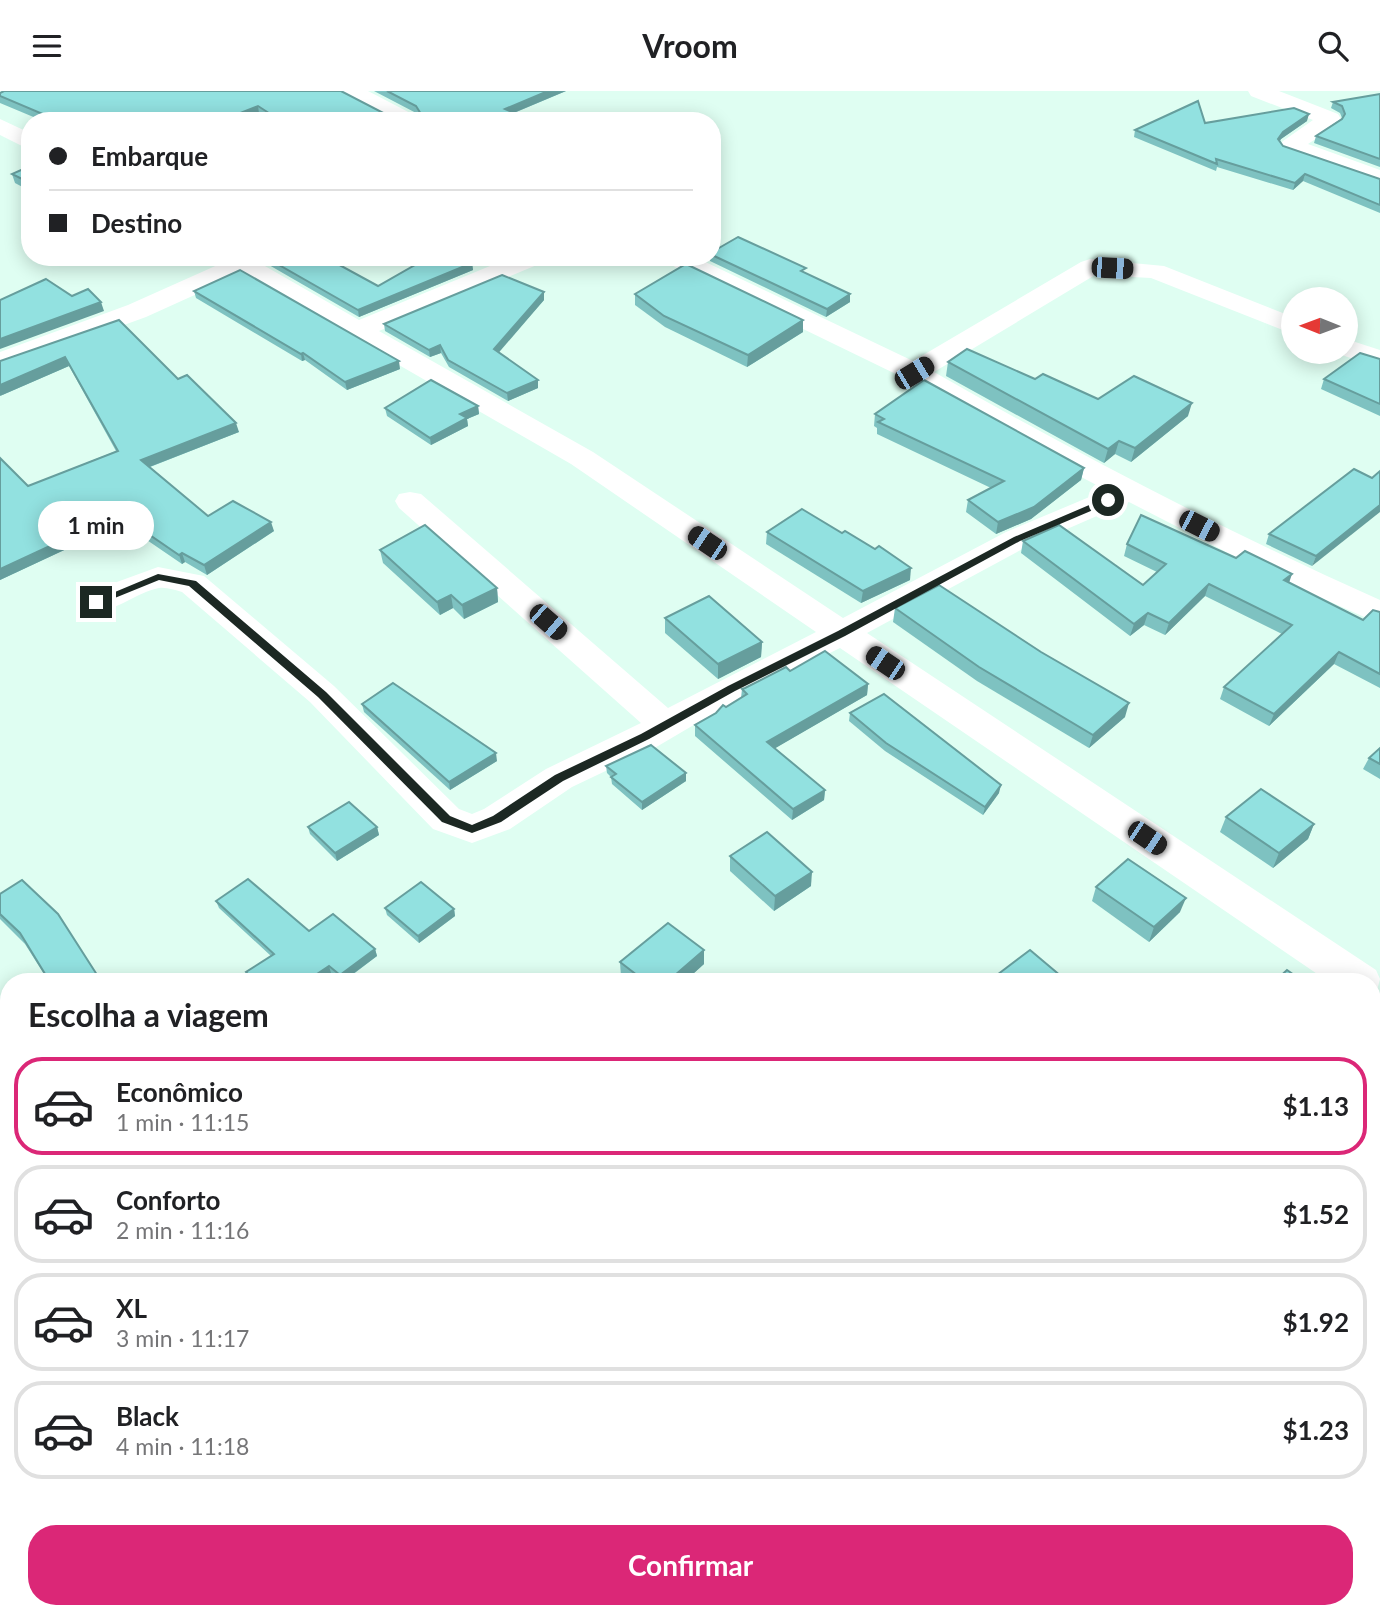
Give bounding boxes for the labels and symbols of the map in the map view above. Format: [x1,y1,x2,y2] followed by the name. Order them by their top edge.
[1091,256,1134,280] car
[1281,287,1358,364] north arrow
[891,353,938,393] car
[1092,484,1124,516] route start
[38,501,154,549] callout: 1 min
[1176,507,1223,545] car
[684,523,731,563] car
[80,586,112,618] route end
[526,600,571,644] car
[862,643,909,683] car
[1124,818,1171,858] car

